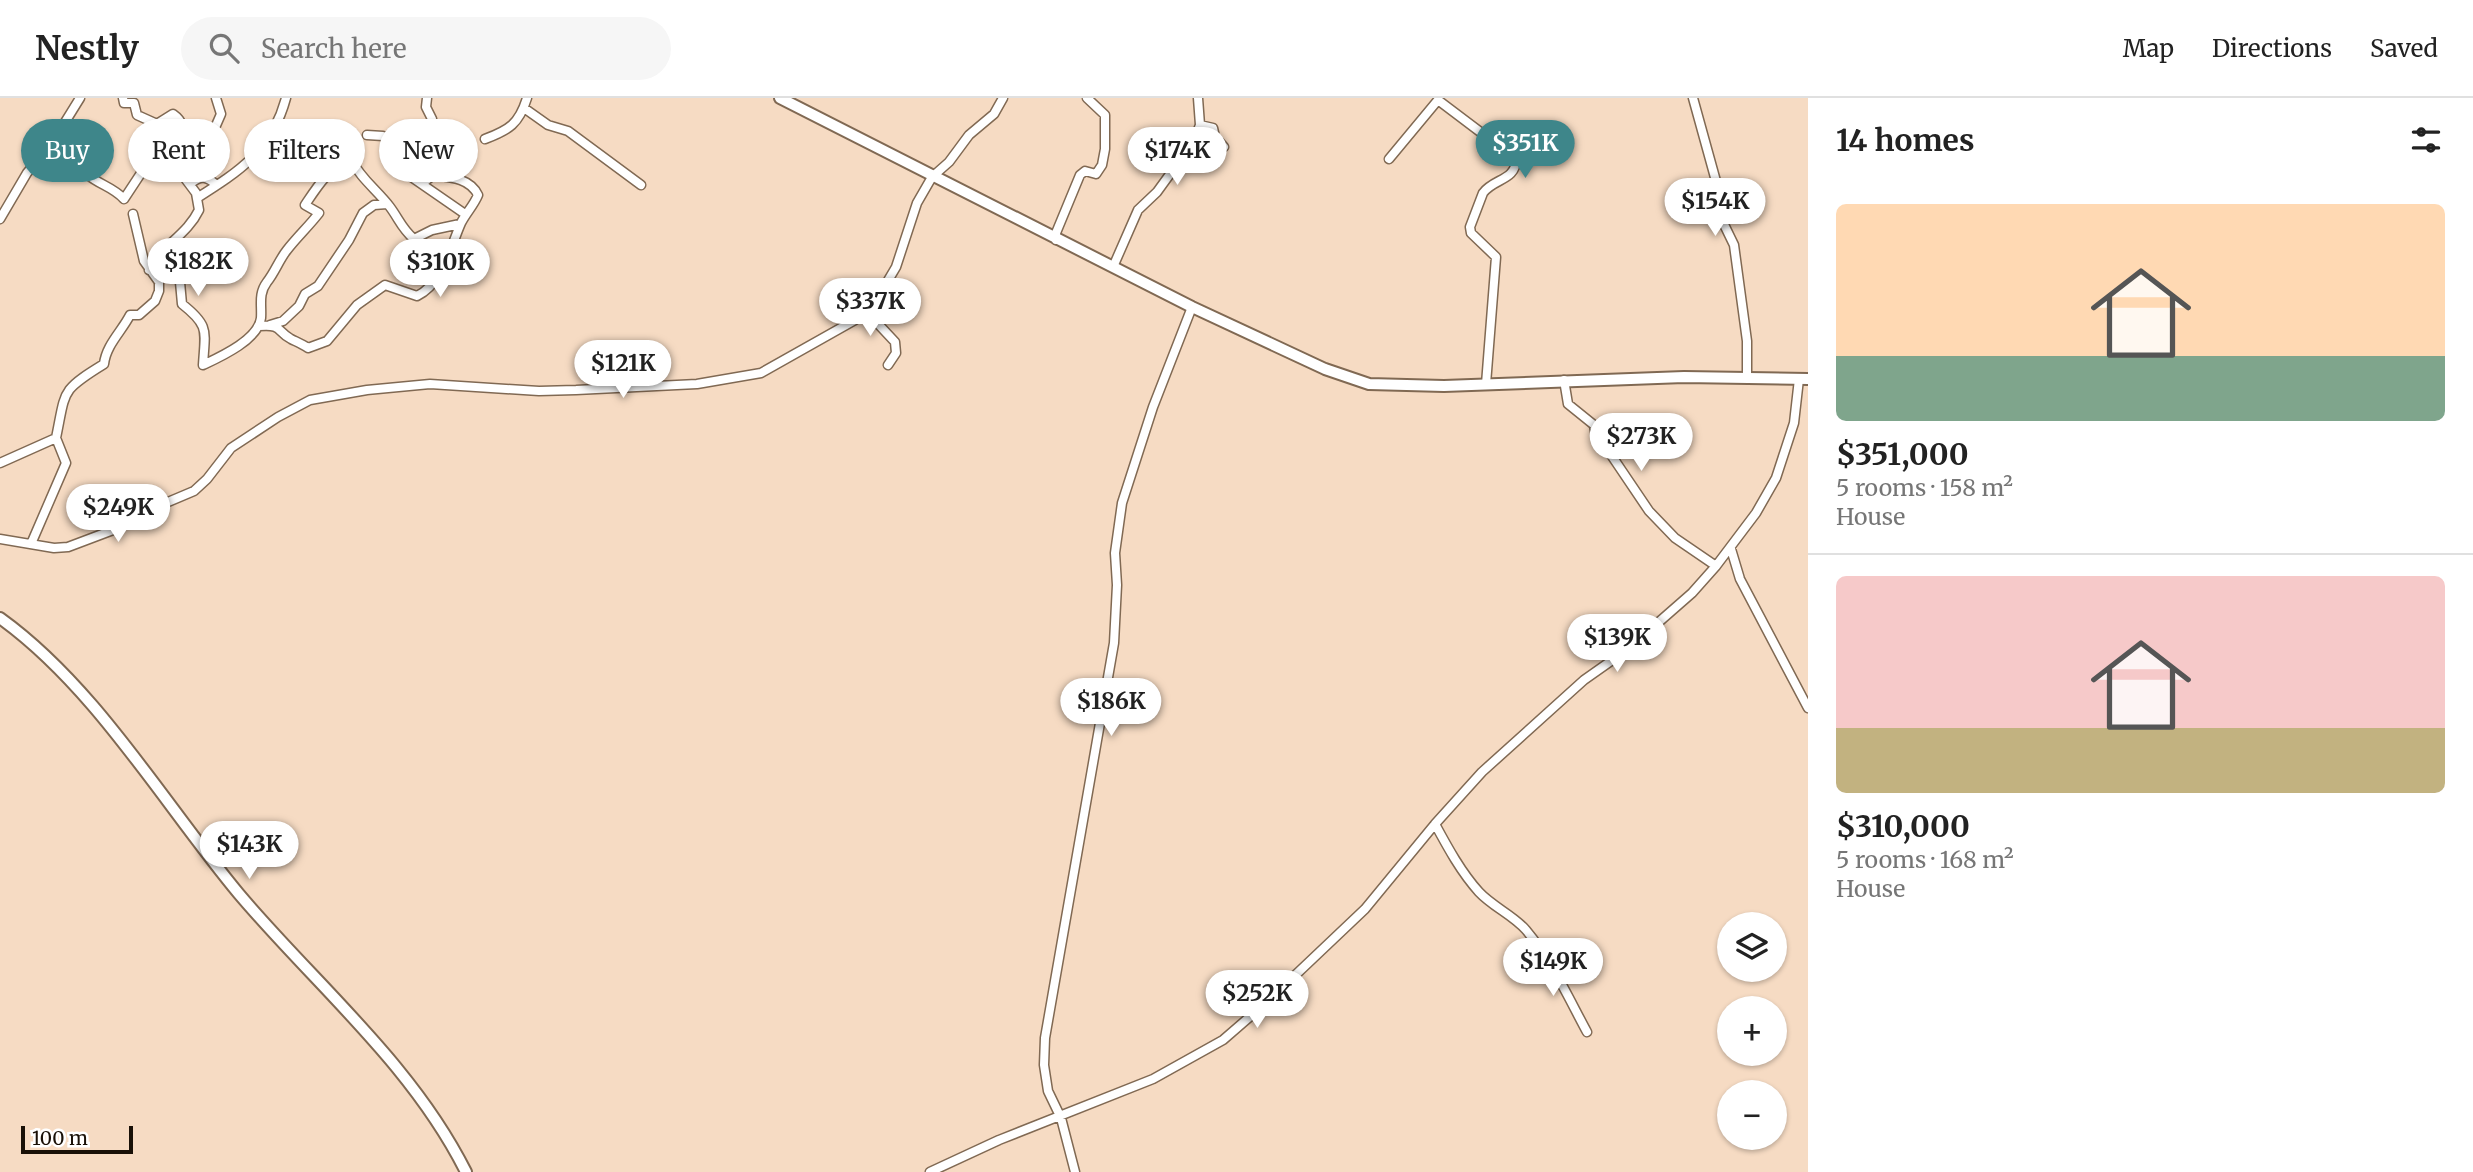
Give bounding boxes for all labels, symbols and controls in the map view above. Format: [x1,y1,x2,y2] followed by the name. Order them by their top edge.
[181,17,671,80] search box
[35,28,139,69] text: Nestly
[205,29,243,67] icon: search
[261,32,407,65] text: Search here
[2123,33,2174,64] text: Map
[2212,33,2332,64] text: Directions
[2370,33,2438,64] text: Saved
[21,119,114,182] chip: Buy
[128,119,230,182] chip: Rent
[244,119,365,182] chip: Filters
[379,119,478,182] chip: New
[1476,120,1574,180] pin: $351K
[1836,121,1974,159] text: 14 homes
[2407,121,2445,159] icon: filters
[1128,127,1226,187] pin: $174K
[1492,128,1558,157] text: $351K
[1144,135,1210,164] text: $174K
[1666,178,1764,238] pin: $154K
[1681,186,1749,215] text: $154K
[149,238,247,298] pin: $182K
[391,240,489,299] pin: $310K
[164,246,232,275] text: $182K
[406,247,474,276] text: $310K
[2078,250,2204,376] icon: home
[821,278,919,338] pin: $337K
[835,286,905,315] text: $337K
[574,341,672,400] pin: $121K
[590,348,656,377] text: $121K
[1592,414,1690,473] pin: $273K
[1606,421,1676,450] text: $273K
[1836,435,1969,473] text: $351,000
[1836,473,2013,502] text: 5 rooms · 158 m²
[69,484,167,544] pin: $249K
[82,492,154,521] text: $249K
[1836,502,1905,531] text: House
[1568,614,1666,674] pin: $139K
[1583,622,1651,651] text: $139K
[2078,622,2204,748] icon: home
[1062,678,1160,738] pin: $186K
[1076,686,1146,715] text: $186K
[1836,807,1970,845] text: $310,000
[200,822,298,881] pin: $143K
[216,829,282,858] text: $143K
[1836,845,2014,874] text: 5 rooms · 168 m²
[1836,874,1905,903] text: House
[1717,912,1787,1150] map controls
[1717,912,1787,982] button: layers
[1504,939,1602,998] pin: $149K
[1519,946,1587,975] text: $149K
[1208,970,1306,1030] pin: $252K
[1222,978,1292,1007] text: $252K
[1717,996,1787,1066] button: +
[1717,1080,1787,1150] button: −
[21,1123,133,1155] scale bar
[32,1126,88,1150] text: 100 m

